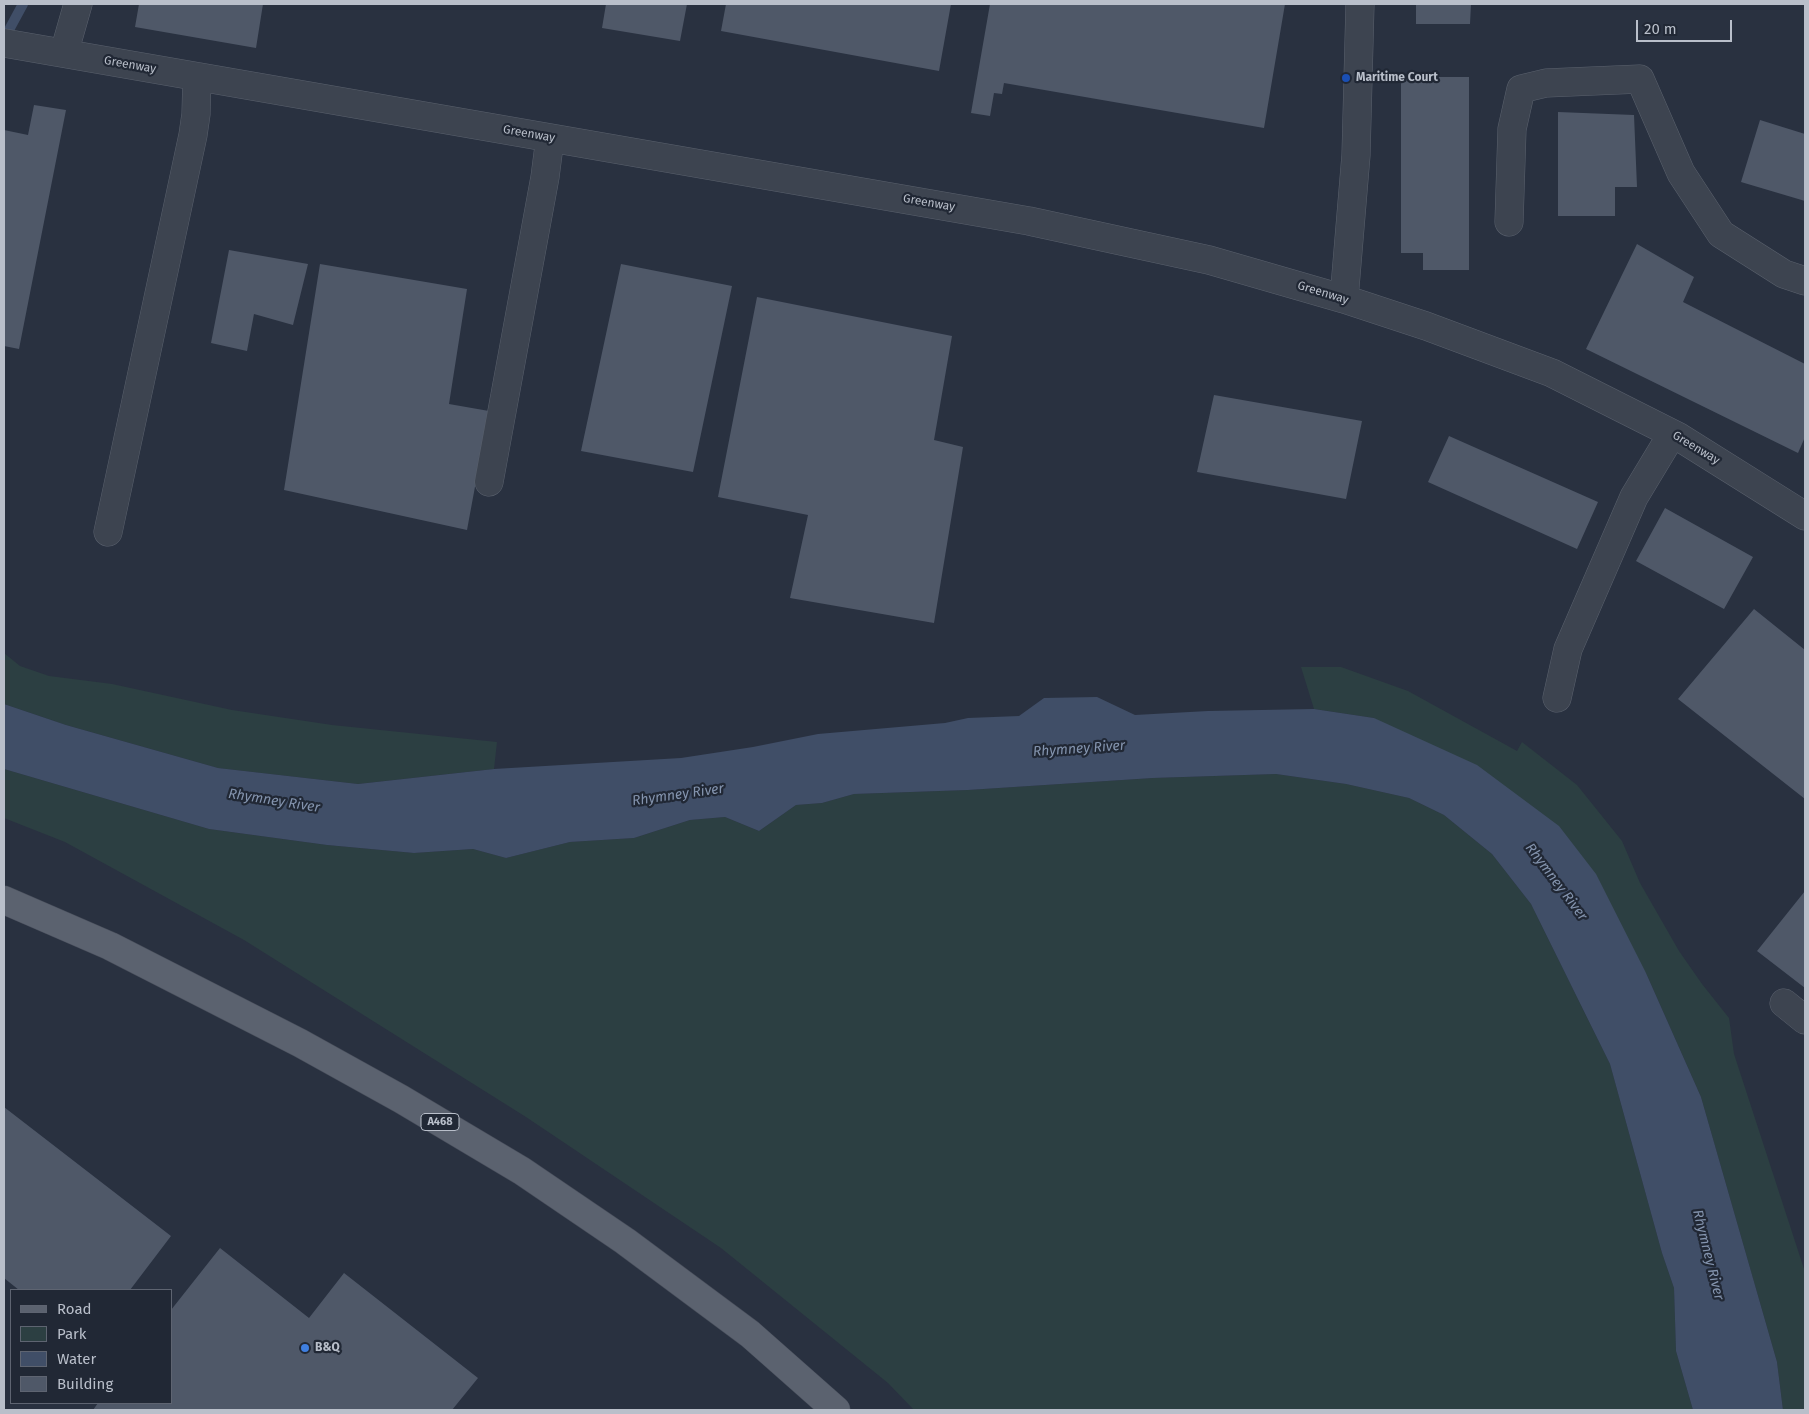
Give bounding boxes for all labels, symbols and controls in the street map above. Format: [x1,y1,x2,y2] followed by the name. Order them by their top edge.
[1639,10,1735,42] scale bar
[1644,20,1677,38] text: 20 m
[103,53,157,77] street label: Greenway
[1356,71,1438,85] place label: Maritime Court
[1340,72,1352,84] marker: Maritime Court
[502,122,556,146] street label: Greenway
[902,191,956,215] street label: Greenway
[1296,278,1350,308] street label: Greenway
[1670,428,1722,468] street label: Greenway
[1032,737,1126,761] water label: Rhymney River
[631,780,725,810] water label: Rhymney River
[227,785,321,817] water label: Rhymney River
[1521,840,1591,924] water label: Rhymney River
[421,1114,459,1130] road number: A468
[1689,1208,1727,1302] water label: Rhymney River
[10,1289,172,1404] legend
[57,1300,92,1318] text: Road
[57,1325,87,1343] text: Park
[315,1341,340,1355] place label: B&Q
[299,1342,311,1354] marker: B&Q
[57,1350,96,1368] text: Water
[57,1375,113,1393] text: Building

